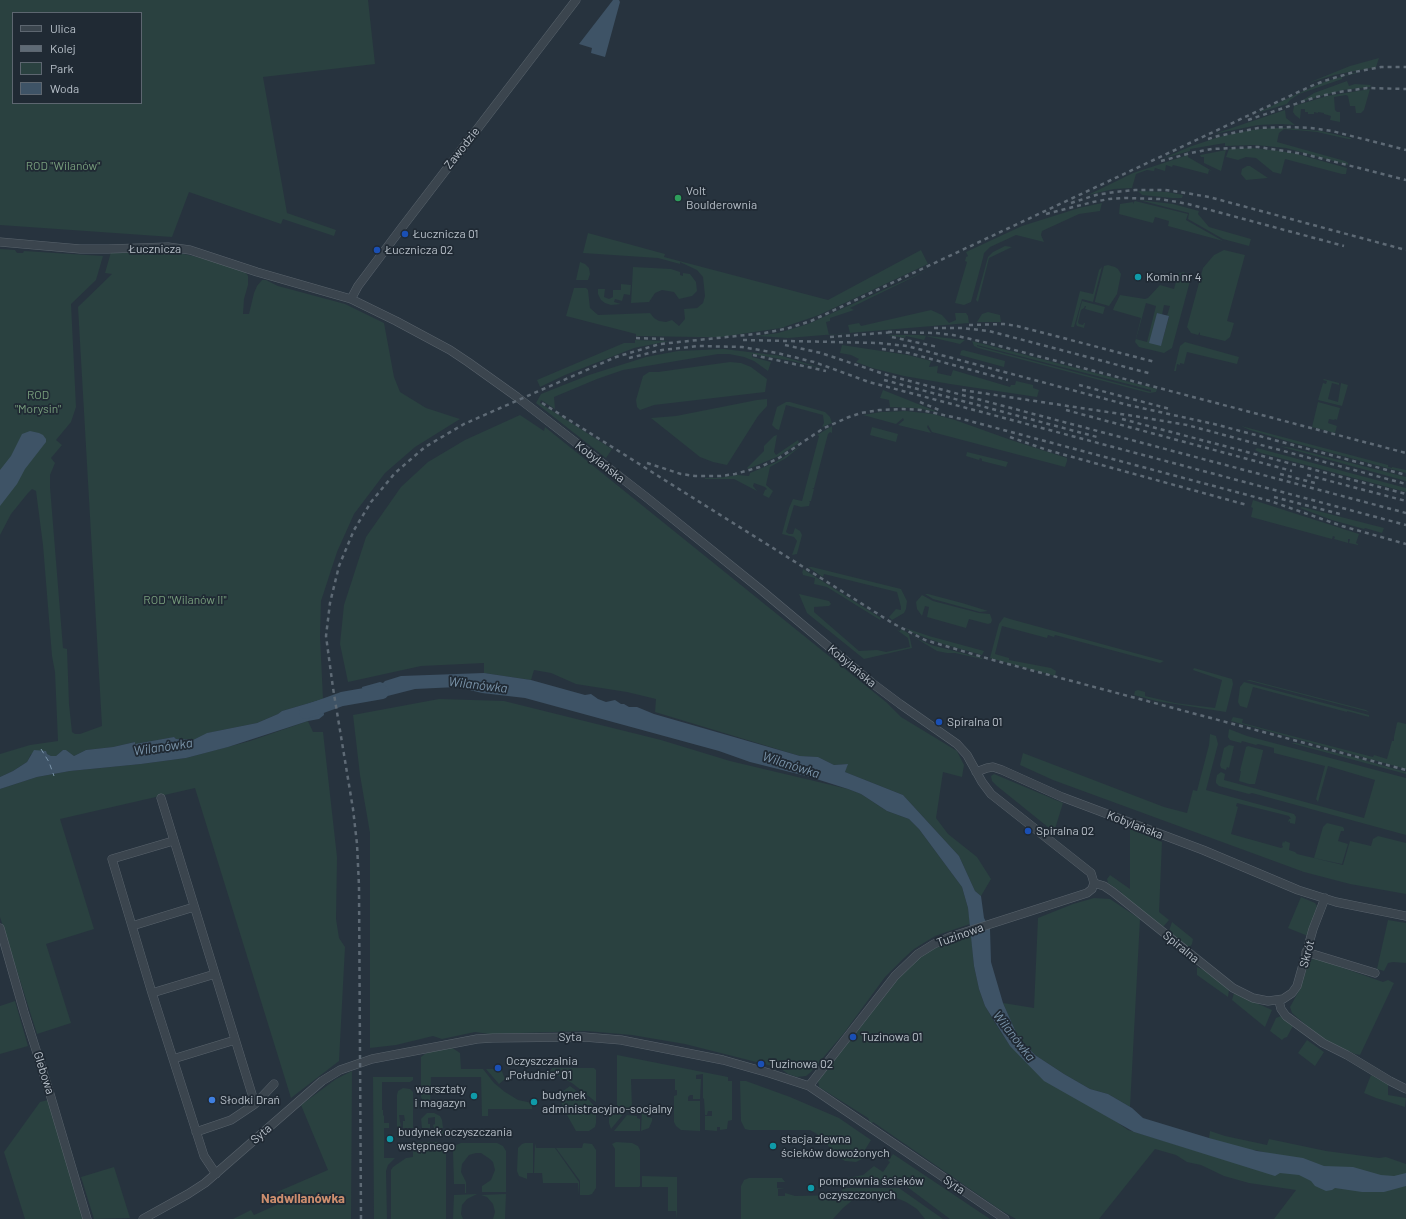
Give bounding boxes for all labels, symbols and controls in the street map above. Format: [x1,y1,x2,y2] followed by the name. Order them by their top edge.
[12,12,142,104] legend
[50,21,76,35] text: Ulica
[50,41,76,55] text: Kolej
[50,61,74,75] text: Park
[50,81,79,95] text: Woda
[441,124,483,172] street label: Zawodzie
[26,159,100,173] park label: ROD "Wilanów"
[686,184,757,212] place label: Volt Boulderownia
[673,193,683,203] marker: Volt Boulderownia
[413,227,479,241] place label: Łucznicza 01
[400,229,410,239] marker: Łucznicza 01
[129,242,181,256] street label: Łucznicza
[385,243,453,257] place label: Łucznicza 02
[372,245,382,255] marker: Łucznicza 02
[1146,270,1201,284] place label: Komin nr 4
[1133,272,1143,282] marker: Komin nr 4
[15,388,61,416] park label: ROD "Morysin"
[572,438,628,486] street label: Kobylańska
[143,593,227,607] park label: ROD "Wilanów II"
[825,642,879,690] street label: Kobylańska
[448,674,508,696] water label: Wilanówka
[947,715,1003,729] place label: Spiralna 01
[934,717,944,727] marker: Spiralna 01
[133,735,193,759] water label: Wilanówka
[760,748,822,782] water label: Wilanówka
[1105,808,1165,842] street label: Kobylańska
[1036,824,1094,838] place label: Spiralna 02
[1023,826,1033,836] marker: Spiralna 02
[935,920,985,950] street label: Tuzinowa
[1160,928,1202,966] street label: Spiralna
[1296,939,1318,969] street label: Skrót
[990,1008,1038,1064] water label: Wilanówka
[558,1030,582,1044] street label: Syta
[861,1030,923,1044] place label: Tuzinowa 01
[848,1032,858,1042] marker: Tuzinowa 01
[30,1050,58,1096] street label: Glebowa
[506,1054,578,1082] place label: Oczyszczalnia „Południe” 01
[769,1057,833,1071] place label: Tuzinowa 02
[756,1059,766,1069] marker: Tuzinowa 02
[493,1063,503,1073] marker: Oczyszczalnia „Południe” 01
[415,1082,466,1110] place label: warsztaty i magazyn
[542,1088,672,1116] place label: budynek administracyjno-socjalny
[469,1091,479,1101] marker: warsztaty i magazyn
[220,1093,280,1107] place label: Słodki Drań
[207,1095,217,1105] marker: Słodki Drań
[529,1097,539,1107] marker: budynek administracyjno-socjalny
[248,1121,274,1147] street label: Syta
[398,1125,512,1153] place label: budynek oczyszczania wstępnego
[781,1132,890,1160] place label: stacja zlewna ścieków dowożonych
[385,1134,395,1144] marker: budynek oczyszczania wstępnego
[768,1141,778,1151] marker: stacja zlewna ścieków dowożonych
[940,1173,968,1197] street label: Syta
[819,1174,924,1202] place label: pompownia ścieków oczyszczonych
[806,1183,816,1193] marker: pompownia ścieków oczyszczonych
[261,1191,345,1207] district label: Nadwilanówka

